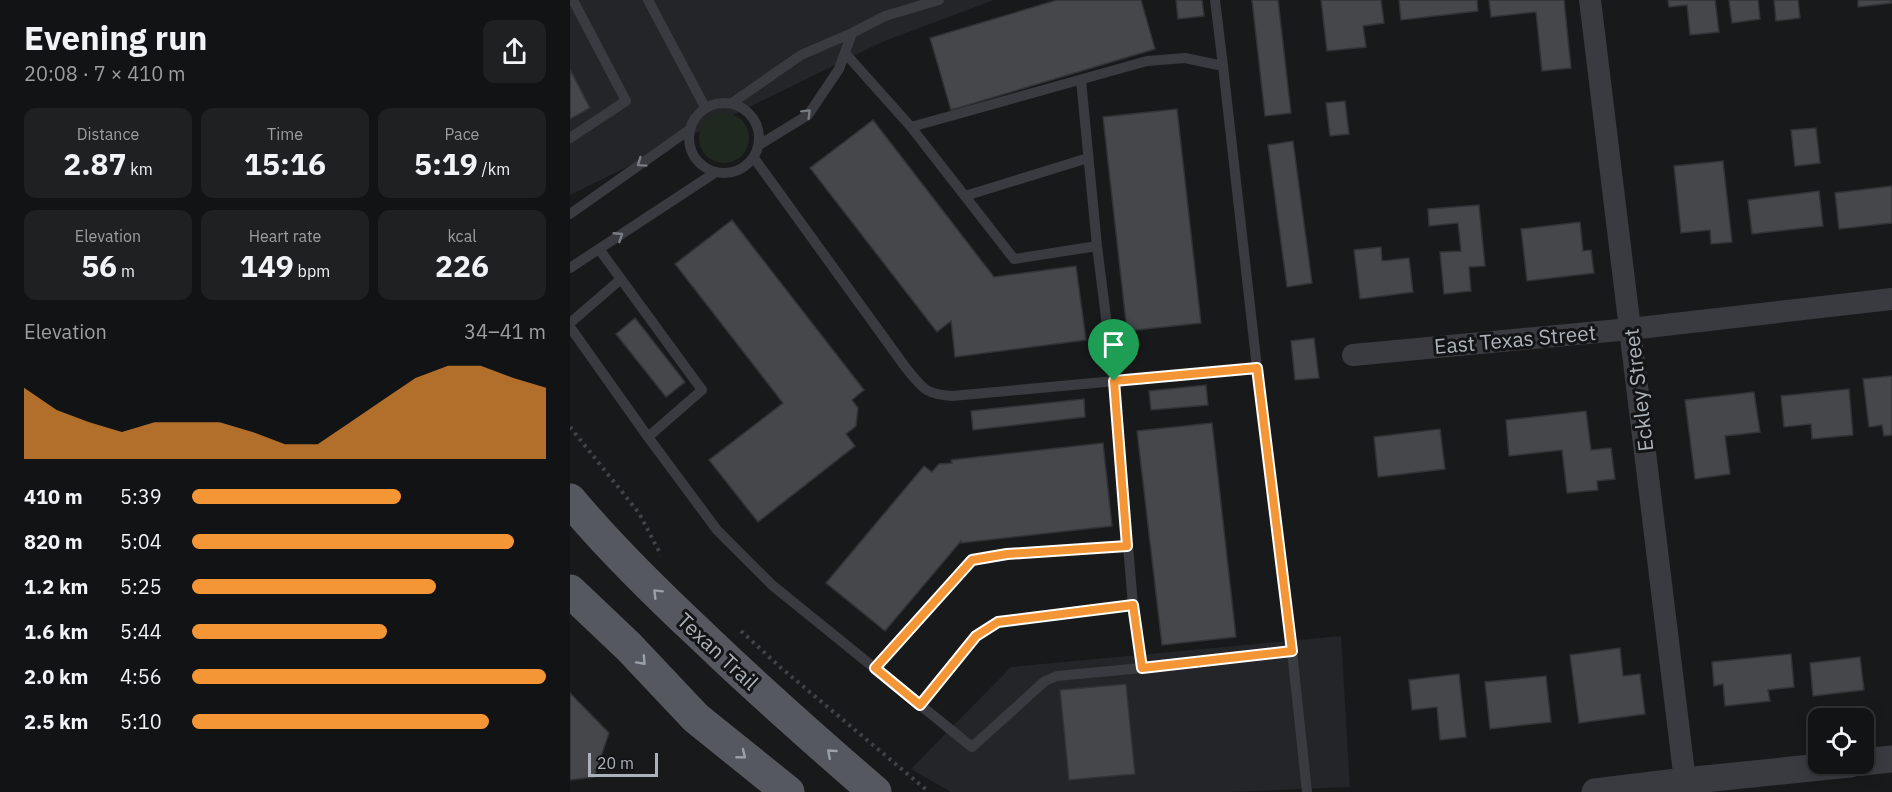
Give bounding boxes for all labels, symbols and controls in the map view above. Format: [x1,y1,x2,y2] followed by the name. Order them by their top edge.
[24,16,208,59] text: Evening run
[483,20,546,83] button: share
[24,60,185,87] text: 20:08 · 7 × 410 m
[800,109,811,119] one-way arrow
[77,124,139,144] text: Distance
[267,124,303,144] text: Time
[445,124,479,144] text: Pace
[63,144,127,183] text: 2.87
[244,144,326,183] text: 15:16
[414,144,478,183] text: 5:19
[637,156,648,167] one-way arrow
[127,159,153,179] text: km
[478,159,510,179] text: /km
[75,226,141,246] text: Elevation
[249,226,321,246] text: Heart rate
[447,226,477,246] text: kcal
[612,232,623,243] one-way arrow
[81,246,117,285] text: 56
[240,246,294,285] text: 149
[435,246,489,285] text: 226
[117,261,135,281] text: m
[294,261,330,281] text: bpm
[24,318,107,345] text: Elevation
[464,318,546,345] text: 34–41 m
[1433,318,1597,360] street label: East Texas Street
[1088,319,1139,381] pin
[1617,327,1659,453] street label: Eckley Street
[1097,328,1130,361] icon: arrive
[24,483,83,510] text: 410 m
[120,483,162,510] text: 5:39
[24,528,83,555] text: 820 m
[120,528,162,555] text: 5:04
[24,573,88,600] text: 1.2 km
[120,573,162,600] text: 5:25
[653,589,664,600] one-way arrow
[671,606,765,696] street label: Texan Trail
[24,618,88,645] text: 1.6 km
[120,618,162,645] text: 5:44
[635,654,646,664] one-way arrow
[24,663,88,690] text: 2.0 km
[120,663,162,690] text: 4:56
[24,708,88,735] text: 2.5 km
[120,708,162,735] text: 5:10
[1808,708,1874,774] map controls
[1808,708,1874,774] button: locate
[735,748,746,759] one-way arrow
[827,749,838,760] one-way arrow
[588,750,658,778] scale bar
[597,753,634,773] text: 20 m

